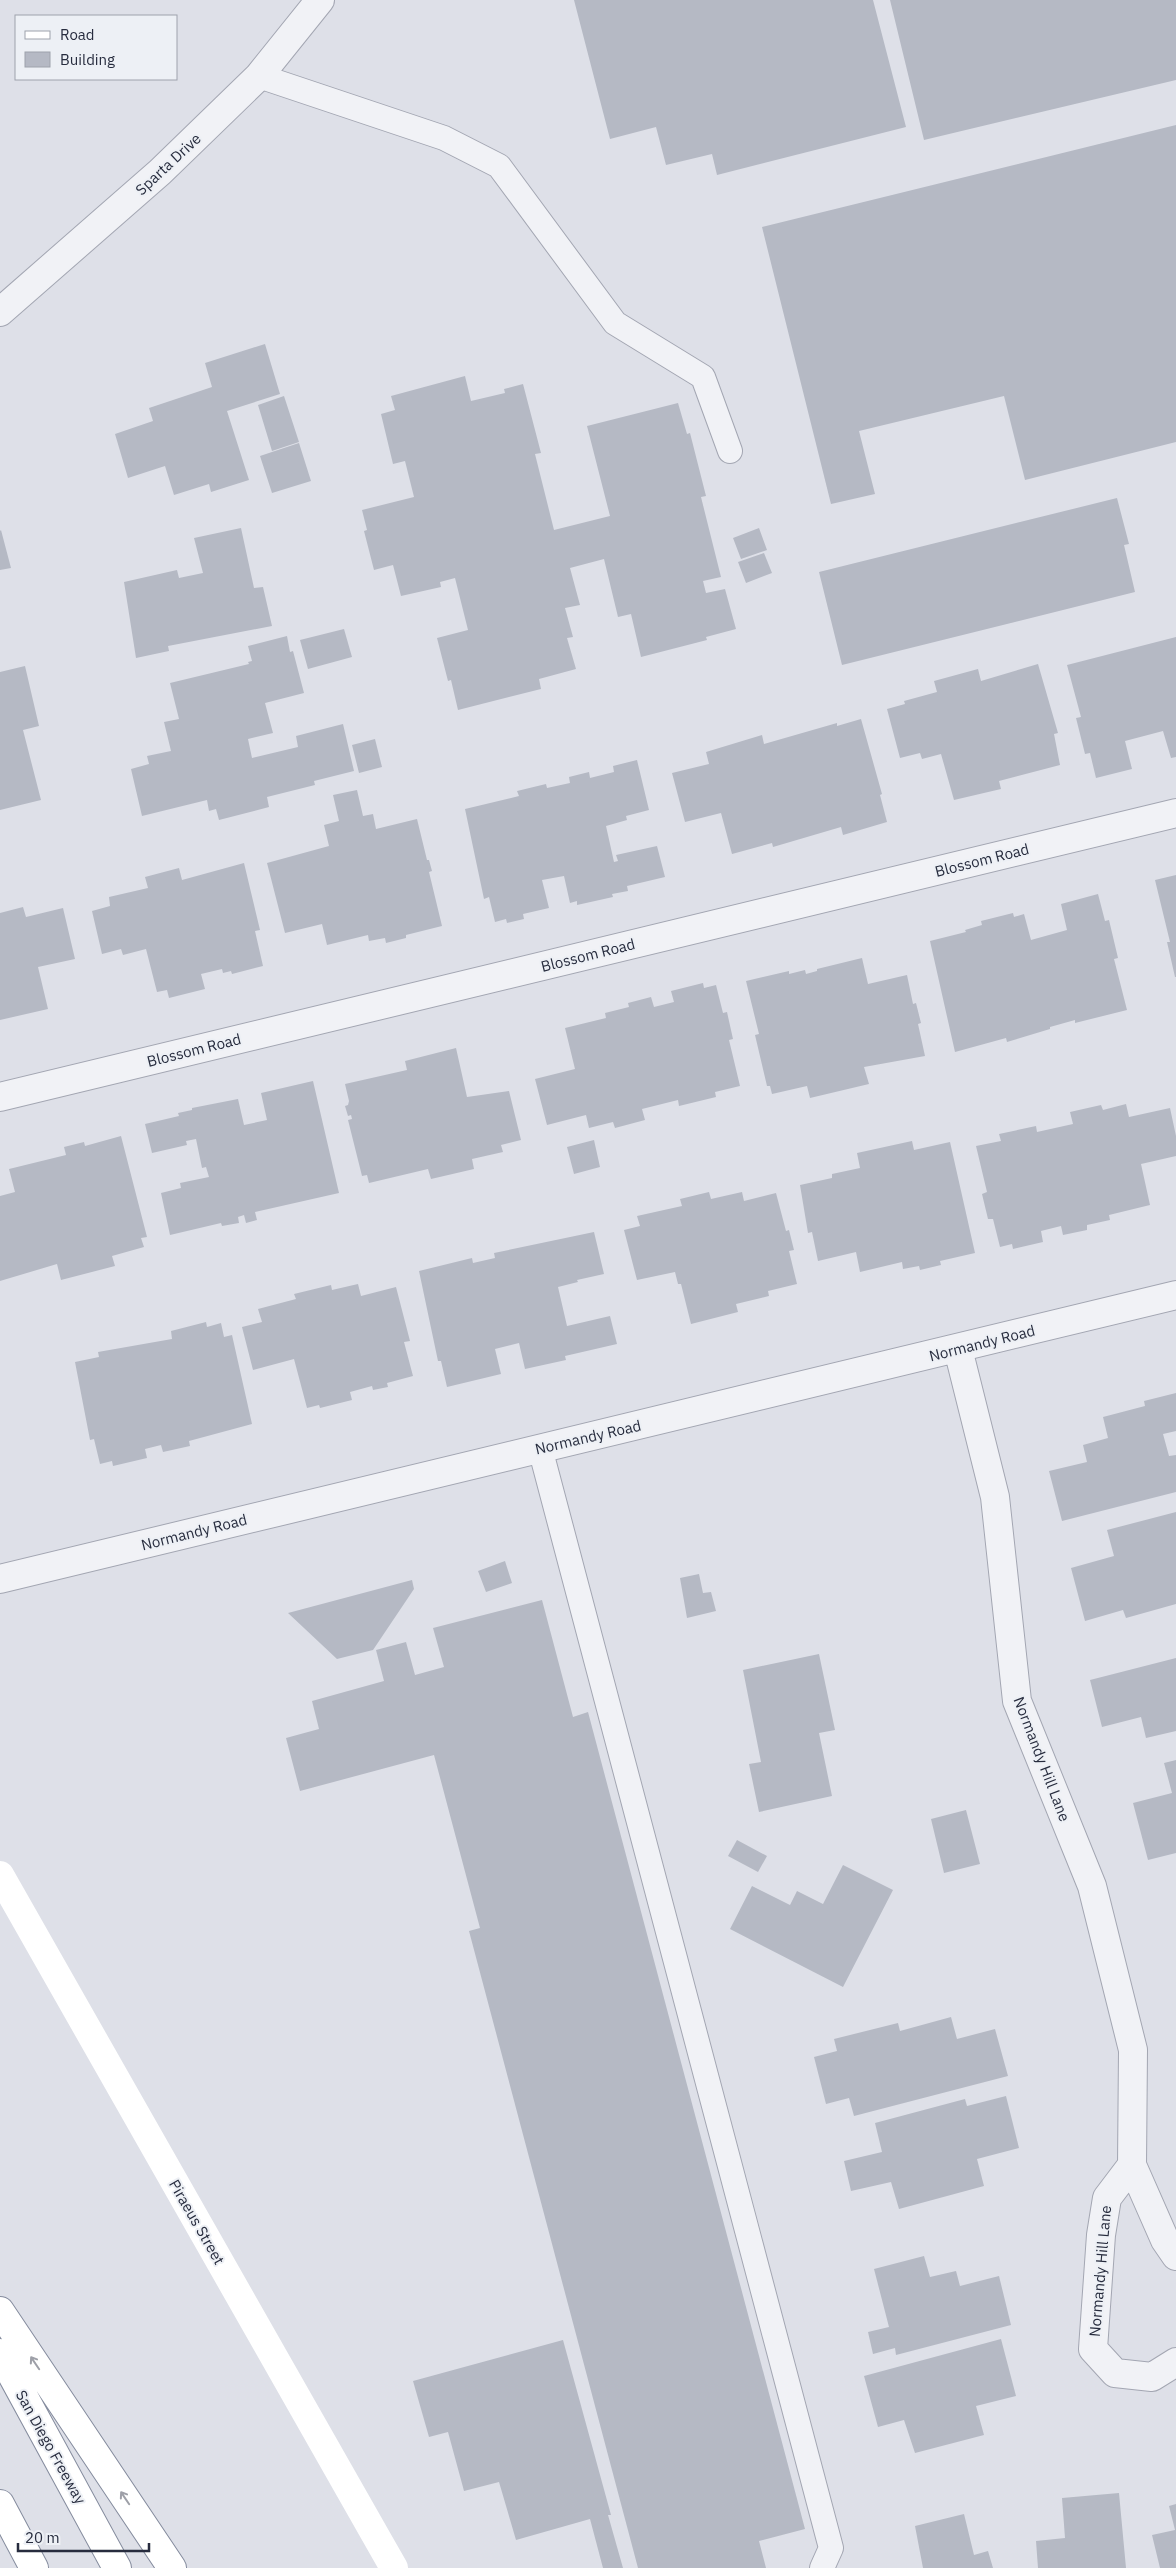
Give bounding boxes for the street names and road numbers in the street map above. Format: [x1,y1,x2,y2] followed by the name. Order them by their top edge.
[131,129,205,199] street label: Sparta Drive
[933,839,1031,881] street label: Blossom Road
[539,934,637,976] street label: Blossom Road
[145,1029,243,1071] street label: Blossom Road
[927,1321,1037,1365] street label: Normandy Road
[533,1416,643,1458] street label: Normandy Road
[139,1510,249,1554] street label: Normandy Road
[1009,1694,1075,1824] street label: Normandy Hill Lane
[165,2176,229,2268] street label: Piraeus Street
[1085,2204,1115,2338] street label: Normandy Hill Lane
[12,2387,90,2508] street label: San Diego Freeway

